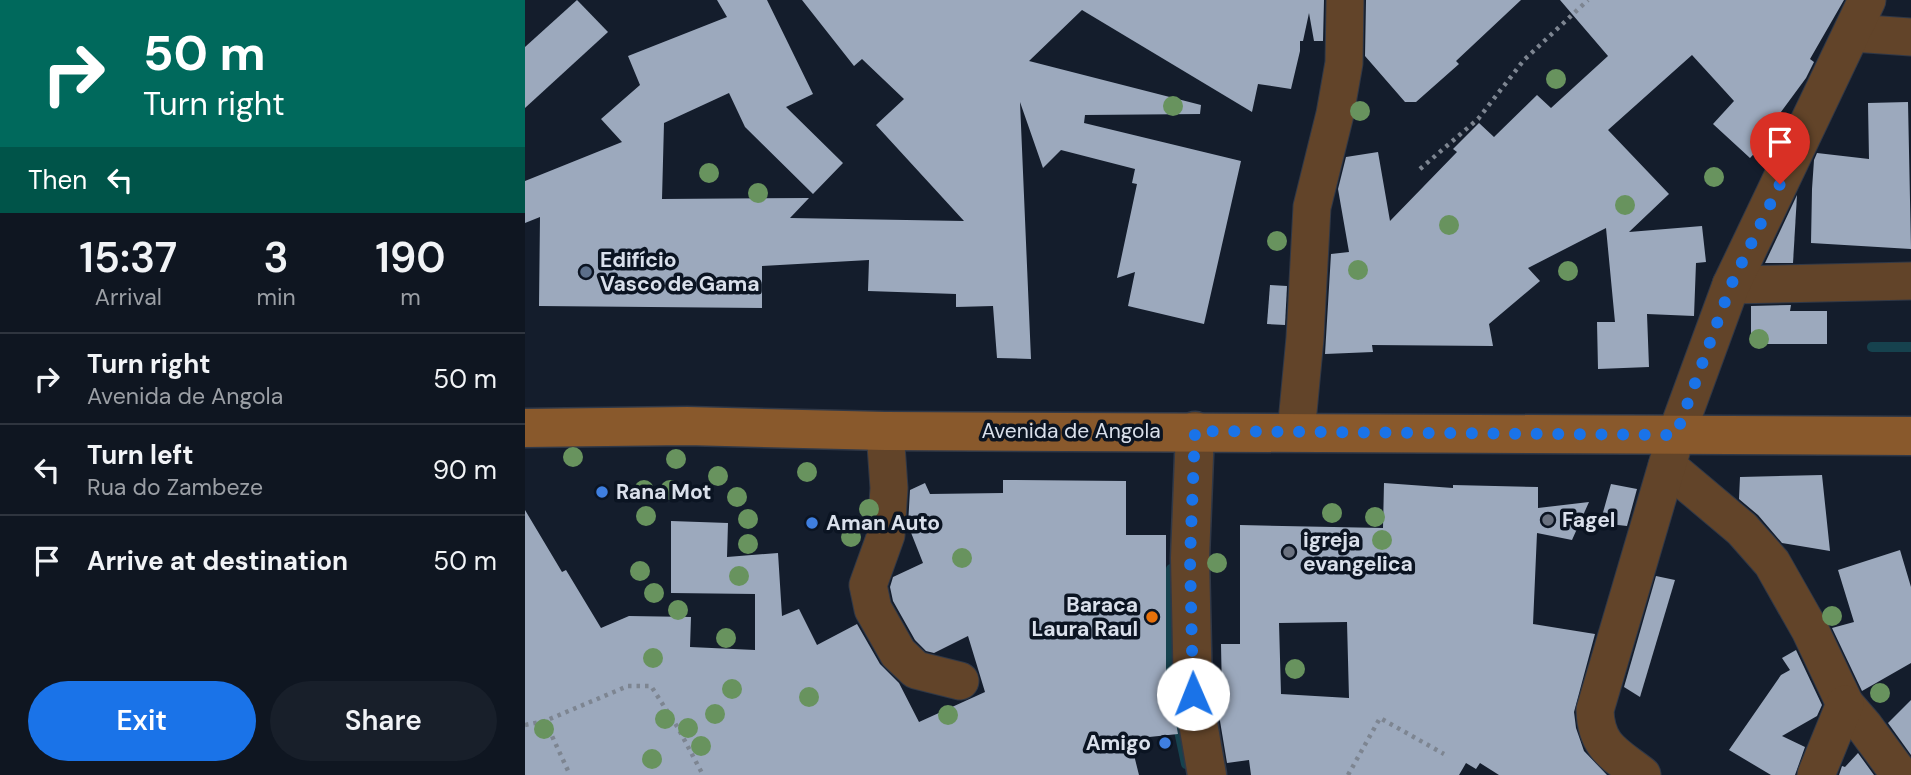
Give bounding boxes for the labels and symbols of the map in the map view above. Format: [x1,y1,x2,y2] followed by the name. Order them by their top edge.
[1750,112,1810,184] pin
[600,246,760,298] place label: Edifício Vasco de Gama
[578,264,594,280] marker: Edifício Vasco de Gama
[981,417,1161,445] street label: Avenida de Angola
[616,478,711,506] place label: Rana Mot
[594,484,610,500] marker: Rana Mot
[1562,506,1615,534] place label: Fagel
[826,509,940,537] place label: Aman Auto
[1540,512,1556,528] marker: Fagel
[804,515,820,531] marker: Aman Auto
[1303,526,1413,578] place label: igreja evangelica
[1281,544,1297,560] marker: igreja evangelica
[1032,591,1138,643] place label: Baraca Laura Raul
[1144,609,1160,625] marker: Baraca Laura Raul
[1156,657,1230,731] position arrow
[1086,729,1151,757] place label: Amigo
[1157,735,1173,751] marker: Amigo

